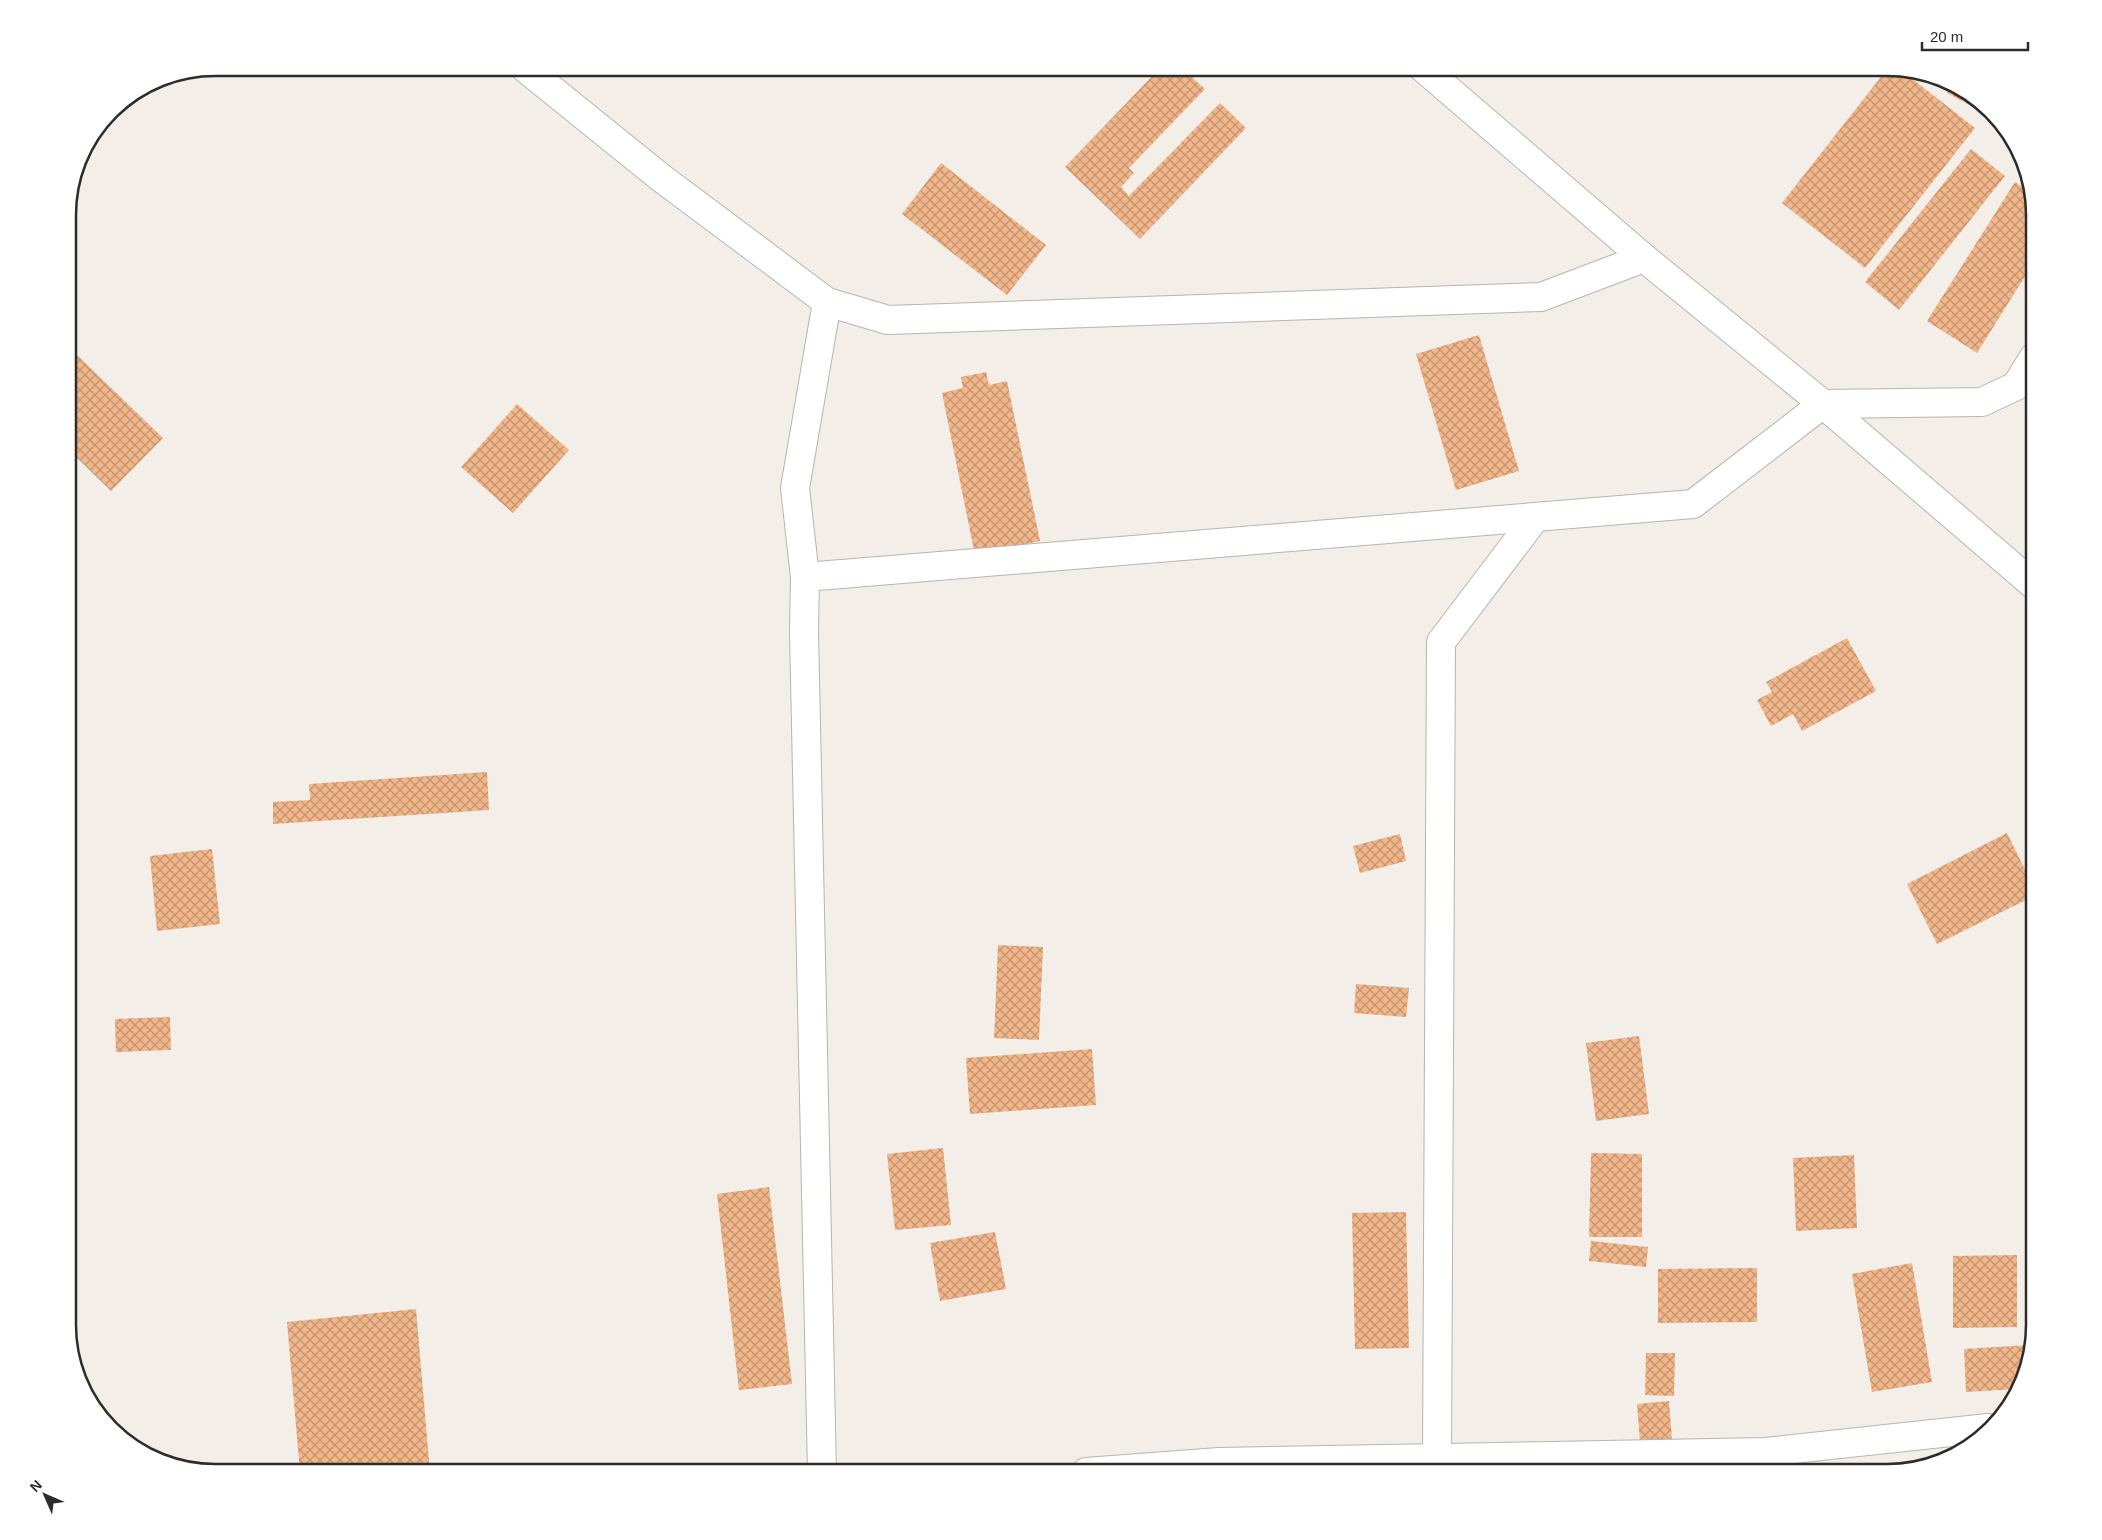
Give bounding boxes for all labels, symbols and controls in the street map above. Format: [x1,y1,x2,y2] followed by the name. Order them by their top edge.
[1922,20,2028,52] scale bar
[1930,28,1963,45] text: 20 m
[20,1470,70,1520] north arrow
[27,1477,45,1495] text: N

